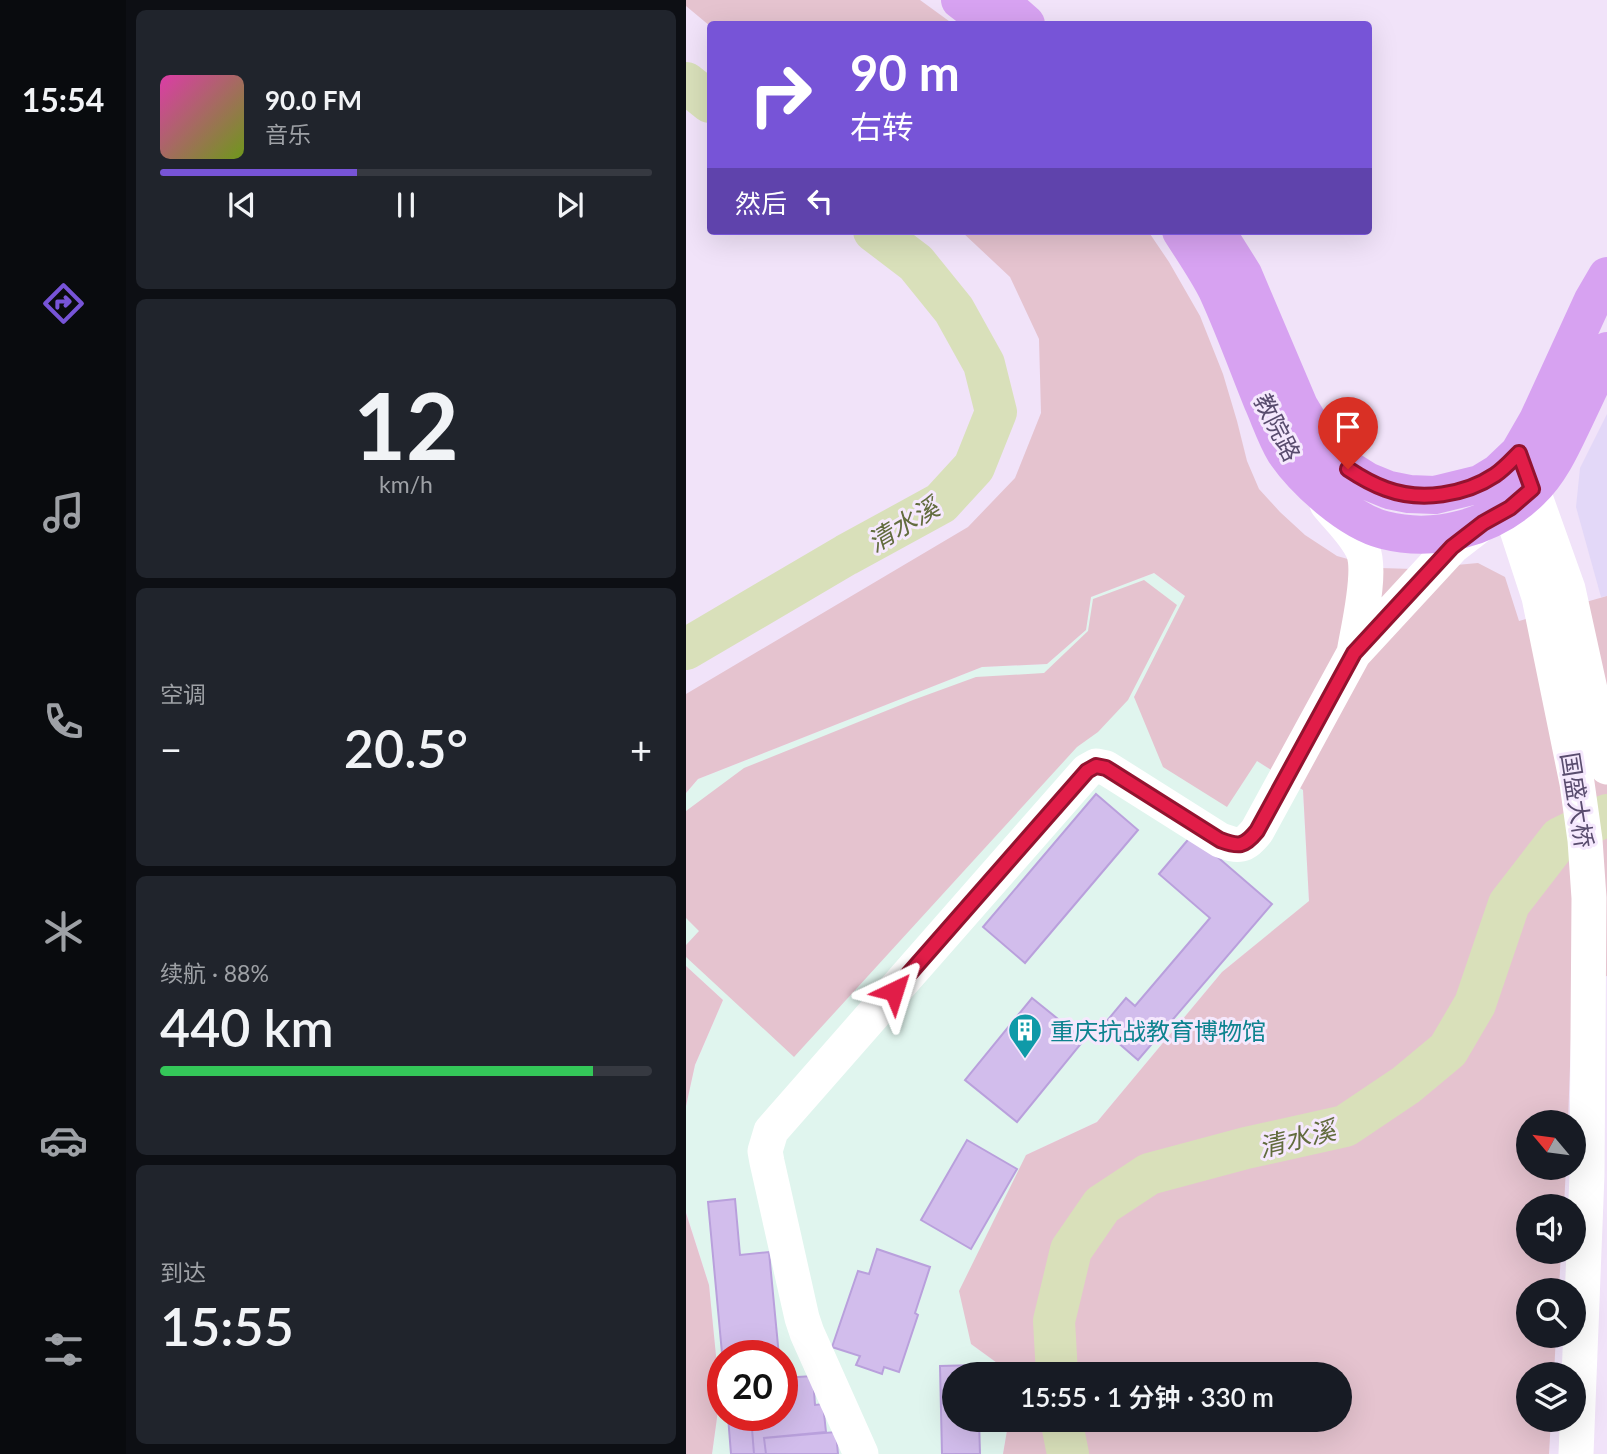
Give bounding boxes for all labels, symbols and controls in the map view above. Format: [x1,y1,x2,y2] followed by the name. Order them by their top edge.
[850,43,960,101] text: 90 m
[735,49,826,140] icon: right
[22,80,104,119] text: 15:54
[265,84,362,116] text: 90.0 FM
[850,107,914,146] text: 右转
[265,120,311,148] text: 音乐
[801,182,839,220] icon: left
[223,186,261,224] icon: previous
[387,186,425,224] icon: pause
[551,186,589,224] icon: next
[735,187,787,219] text: 然后
[39,279,88,328] icon: directions
[353,370,459,479] text: 12
[1249,388,1307,466] street label: 教院路
[1318,397,1378,469] pin
[1329,408,1367,446] icon: arrive
[379,470,433,498] text: km/h
[39,488,88,537] icon: music
[861,489,947,558] water label: 清水溪
[160,680,206,708] text: 空调
[39,697,88,746] icon: phone
[344,717,468,779] text: 20.5°
[160,726,182,772] text: −
[630,726,652,772] text: +
[1556,750,1600,850] street label: 国盛大桥
[39,907,88,956] icon: climate
[857,954,931,1028] position arrow
[160,959,269,987] text: 续航 · 88%
[160,996,334,1058] text: 440 km
[1006,1011,1044,1060] building icon: 重庆抗战教育博物馆
[1050,1016,1266,1045] place label: 重庆抗战教育博物馆
[1516,1110,1586,1180] north arrow
[1516,1110,1586,1432] map controls
[1255,1112,1342,1163] water label: 清水溪
[39,1116,88,1165] icon: car
[1516,1194,1586,1264] button: sound
[160,1258,206,1286] text: 到达
[1516,1278,1586,1348] button: search
[160,1295,294,1357] text: 15:55
[39,1325,88,1374] icon: filters
[707,1340,798,1431] speed limit sign: 20
[1516,1362,1586,1432] button: layers
[1020,1381,1274,1413] text: 15:55 · 1 分钟 · 330 m

